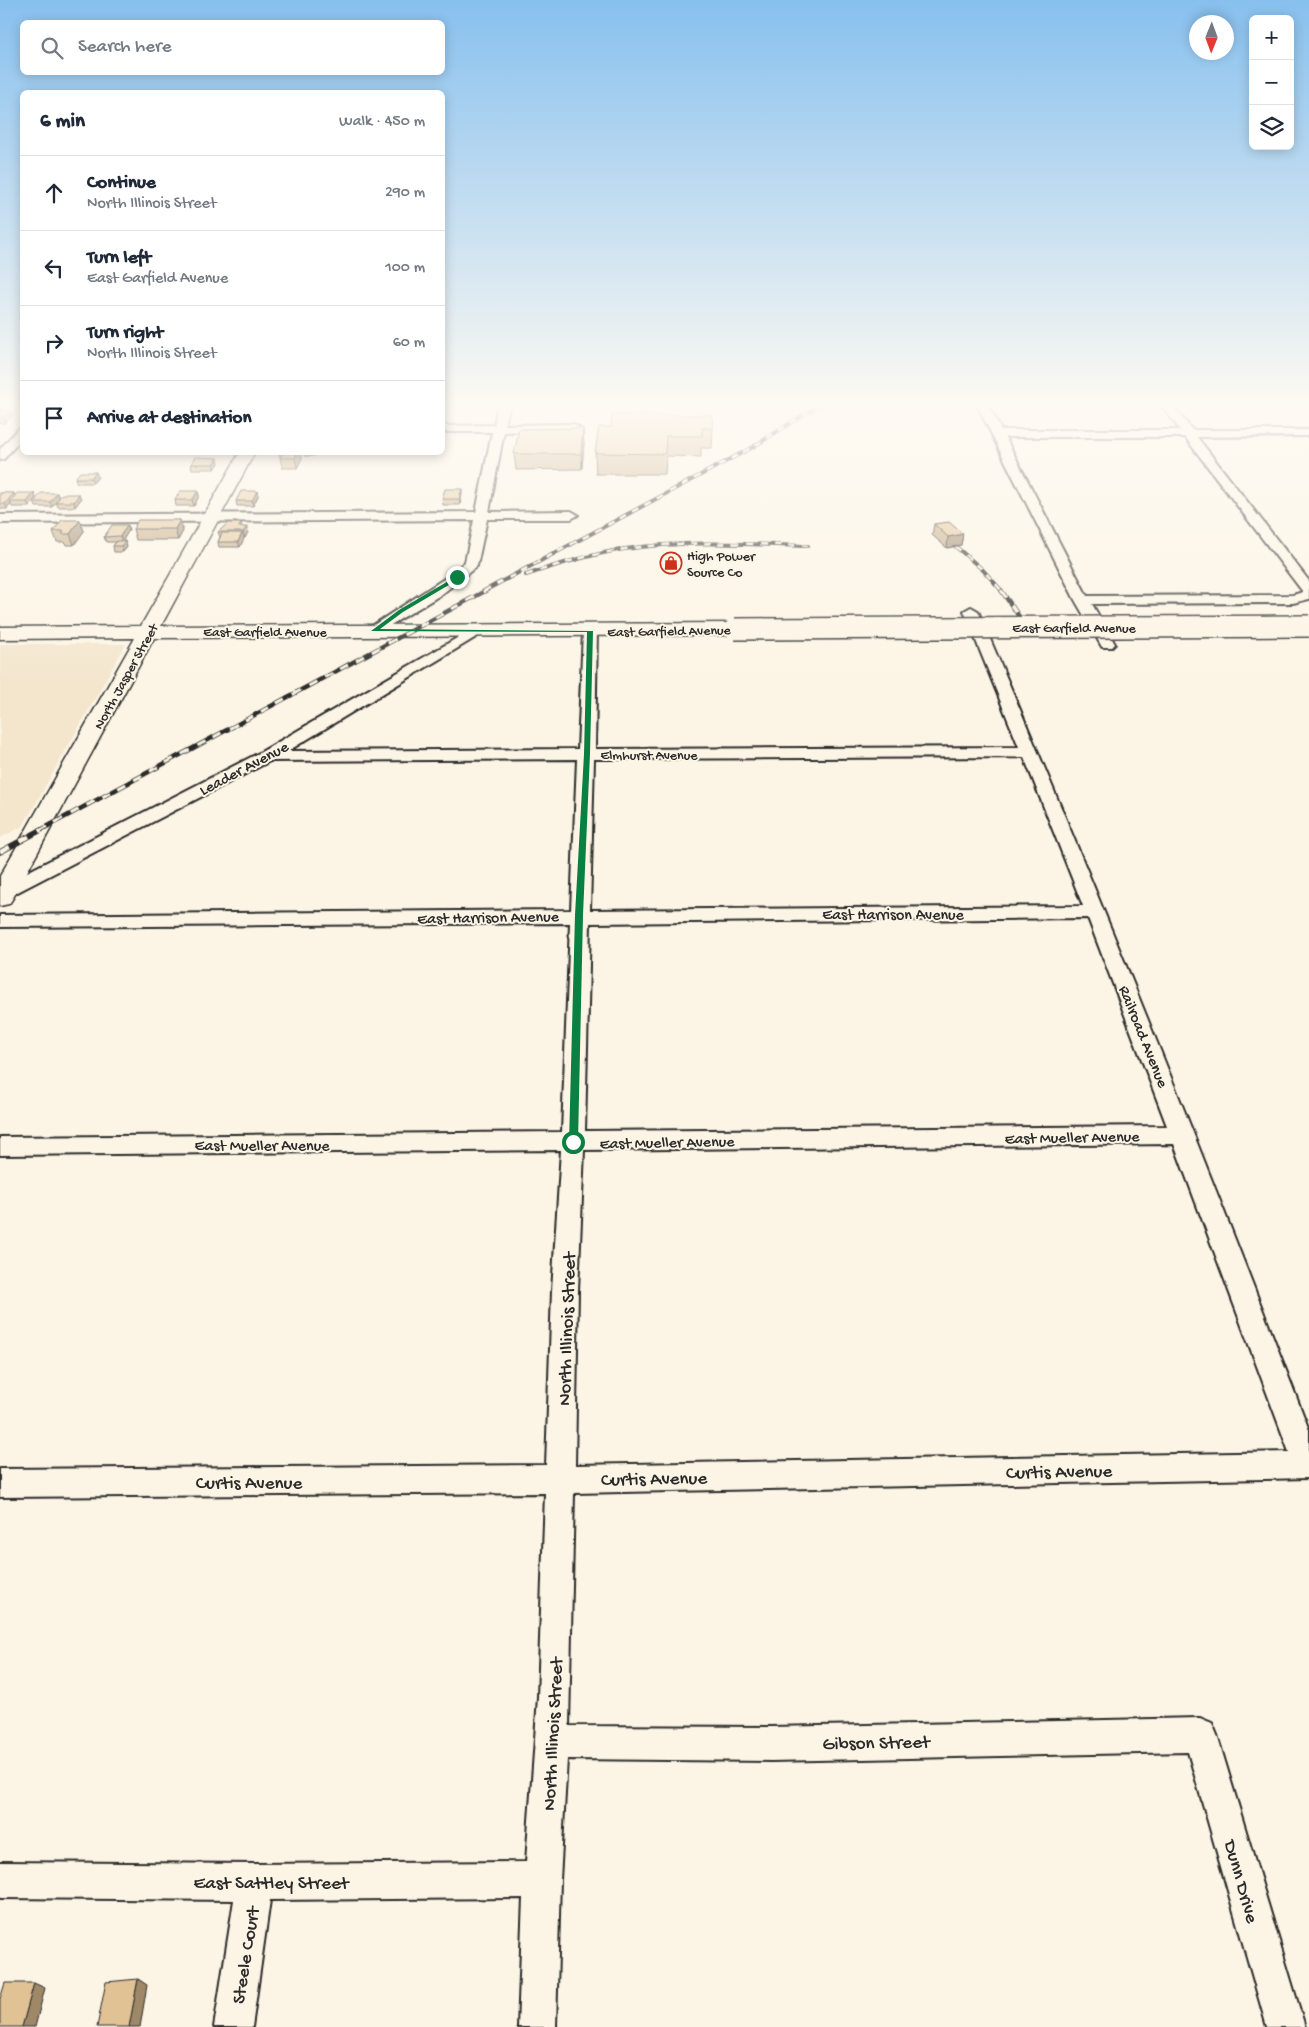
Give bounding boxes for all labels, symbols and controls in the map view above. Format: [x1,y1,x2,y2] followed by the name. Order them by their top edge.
[1189,15,1234,60] north arrow
[1249,15,1294,150] map controls
[1249,15,1294,60] button: +
[20,20,445,75] search box
[38,34,66,62] icon: search
[78,36,172,59] text: Search here
[1249,60,1294,105] button: −
[1249,105,1294,150] button: layers
[40,110,85,135] text: 6 min
[339,113,425,132] text: Walk · 450 m
[87,172,156,195] text: Continue
[40,179,68,207] icon: ahead
[385,184,425,203] text: 290 m
[87,195,216,214] text: North Illinois Street
[87,247,151,270] text: Turn left
[40,254,68,282] icon: left
[385,259,425,278] text: 100 m
[87,270,228,289] text: East Garfield Avenue
[87,322,163,345] text: Turn right
[40,329,68,357] icon: right
[393,334,425,353] text: 60 m
[87,345,216,364] text: North Illinois Street
[40,404,68,432] icon: arrive
[87,407,251,430] text: Arrive at destination
[687,549,756,582] place label: High Power Source Co
[659,551,683,575] shop icon: High Power Source Co
[446,566,469,589] route end
[91,620,164,733] street label: North Jasper Street
[1012,621,1137,638] street label: East Garfield Avenue
[607,623,732,642] street label: East Garfield Avenue
[203,625,328,642] street label: East Garfield Avenue
[197,738,293,802] street label: Leader Avenue
[600,748,698,765] street label: Elmhurst Avenue
[822,907,965,926] street label: East Harrison Avenue
[417,909,560,930] street label: East Harrison Avenue
[1113,984,1171,1092] street label: Railroad Avenue
[1004,1129,1140,1150] street label: East Mueller Avenue
[562,1131,585,1154] route start
[599,1134,735,1155] street label: East Mueller Avenue
[195,1138,330,1157] street label: East Mueller Avenue
[554,1250,583,1406] street label: North Illinois Street
[1006,1461,1113,1486] street label: Curtis Avenue
[601,1468,708,1493] street label: Curtis Avenue
[196,1473,302,1496] street label: Curtis Avenue
[539,1655,570,1812] street label: North Illinois Street
[822,1732,932,1757] street label: Gibson Street
[1216,1836,1262,1926] street label: Dunn Drive
[193,1873,351,1896] street label: East Sattley Street
[228,1903,267,2006] street label: Steele Court

